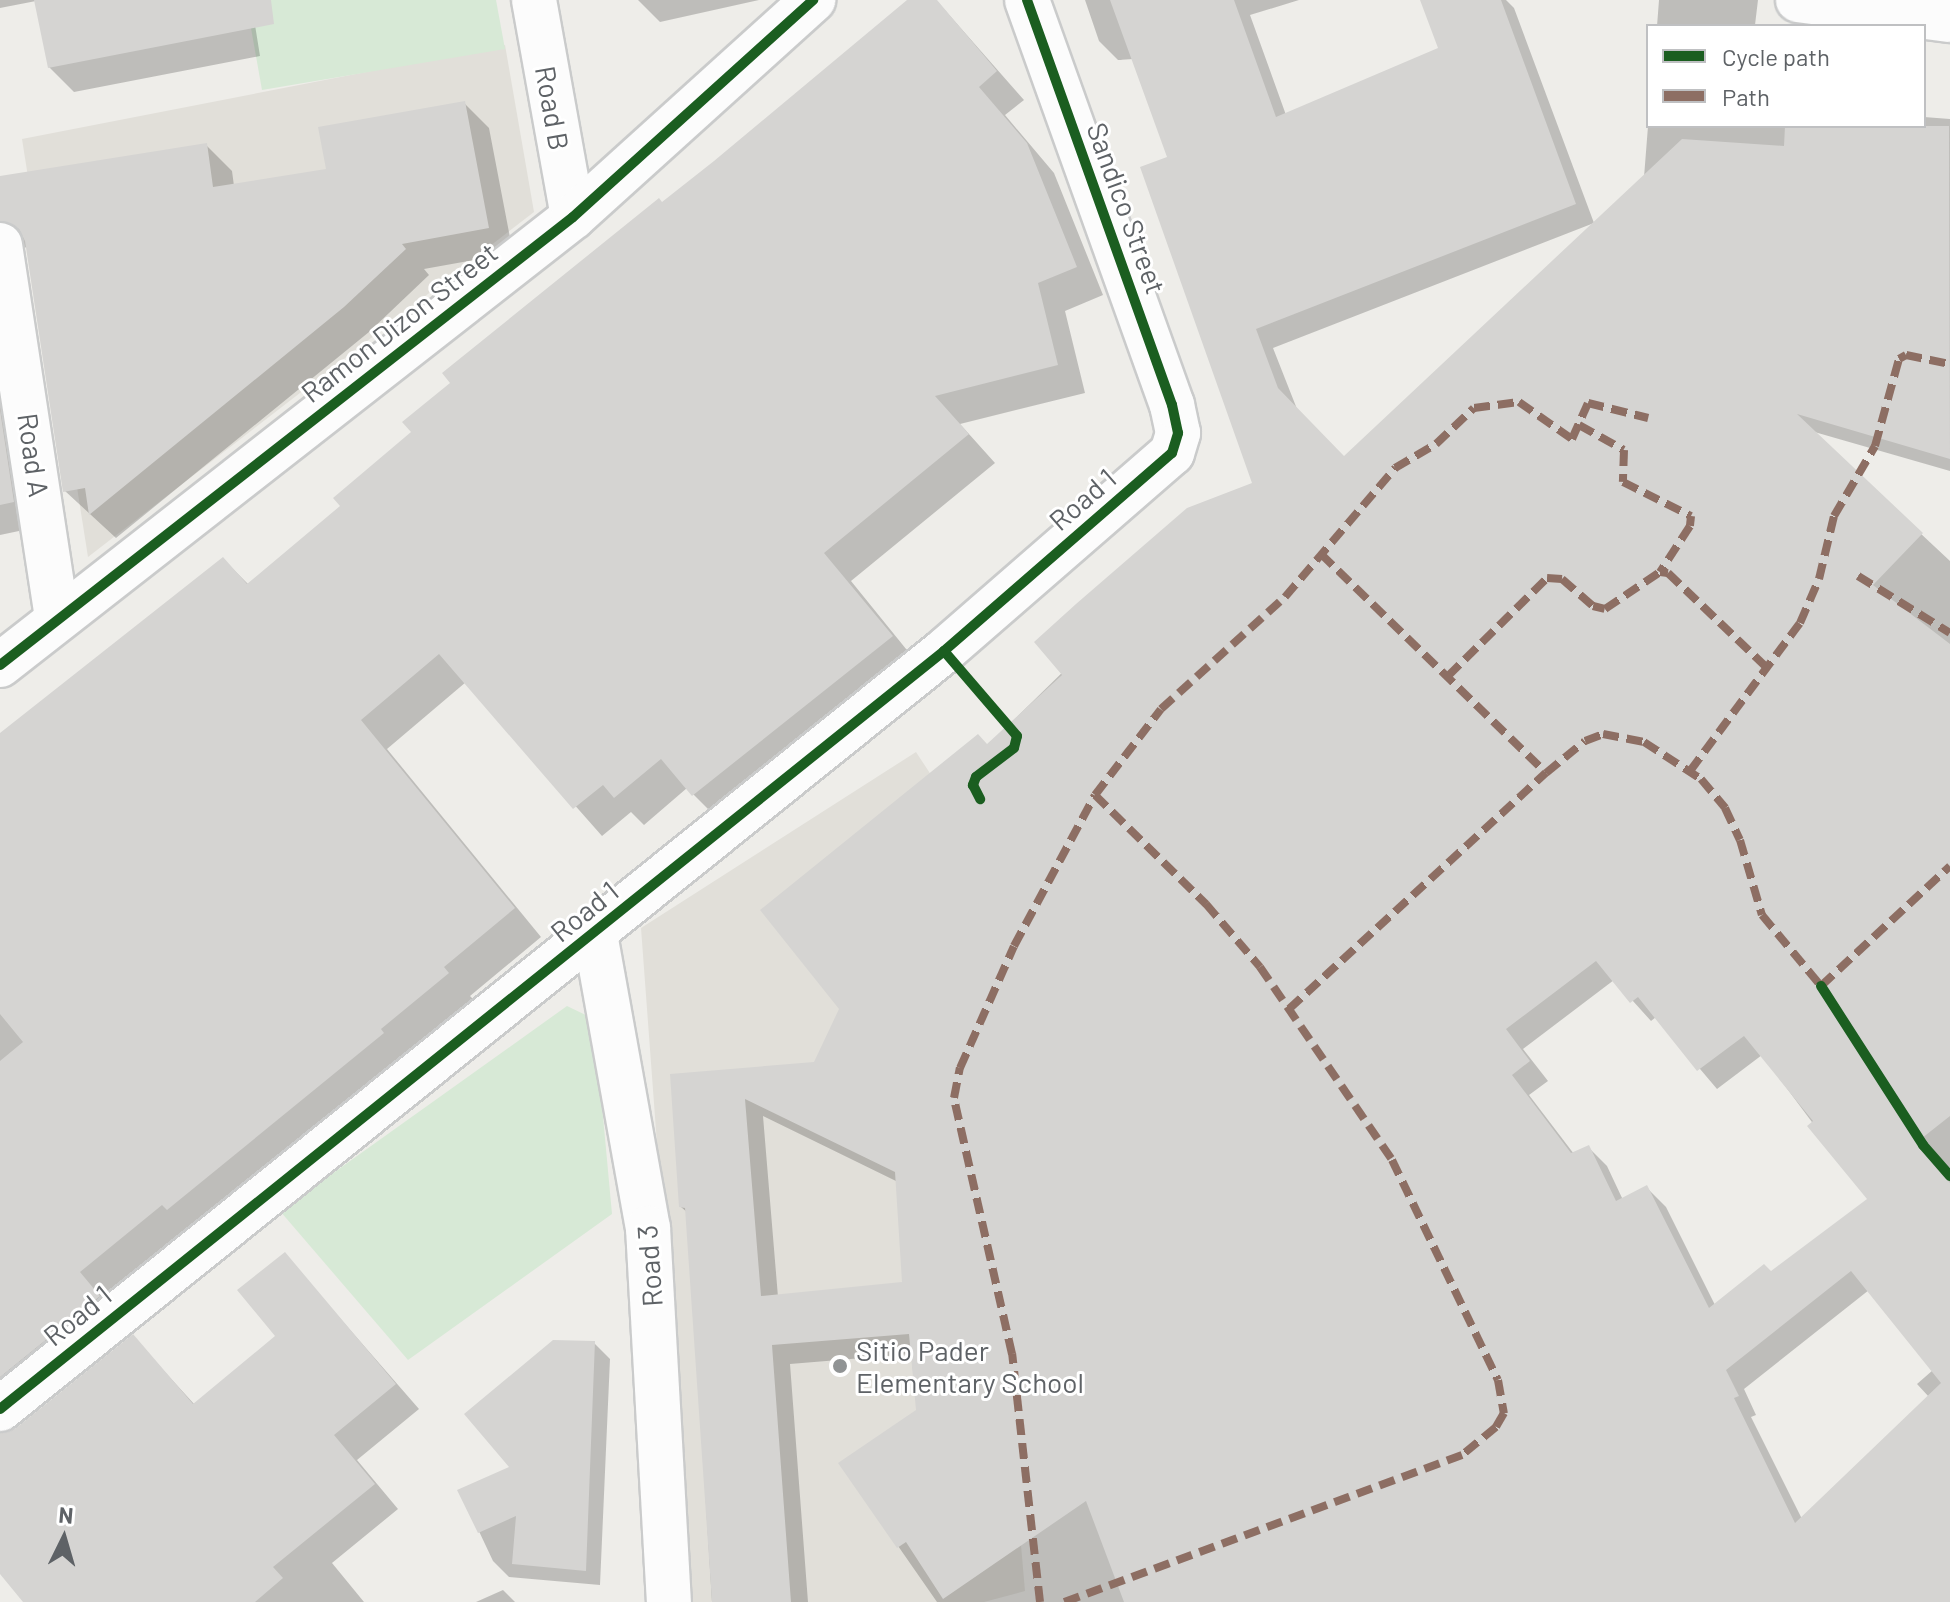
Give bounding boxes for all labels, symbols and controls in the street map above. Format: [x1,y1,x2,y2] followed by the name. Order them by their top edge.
[1646,24,1926,128] legend
[1722,42,1830,71] text: Cycle path
[529,63,577,153] street label: Road B
[1722,82,1770,111] text: Path
[1080,118,1174,298] street label: Sandico Street
[294,235,504,409] street label: Ramon Dizon Street
[11,411,57,499] street label: Road A
[1042,461,1122,537] street label: Road 1
[543,874,625,948] street label: Road 1
[629,1224,669,1308] street label: Road 3
[36,1278,118,1352] street label: Road 1
[856,1333,1084,1399] place label: Sitio Pader Elementary School
[831,1357,849,1375] marker: Sitio Pader Elementary School
[24,1498,104,1578] north arrow
[58,1501,75,1528] text: N

